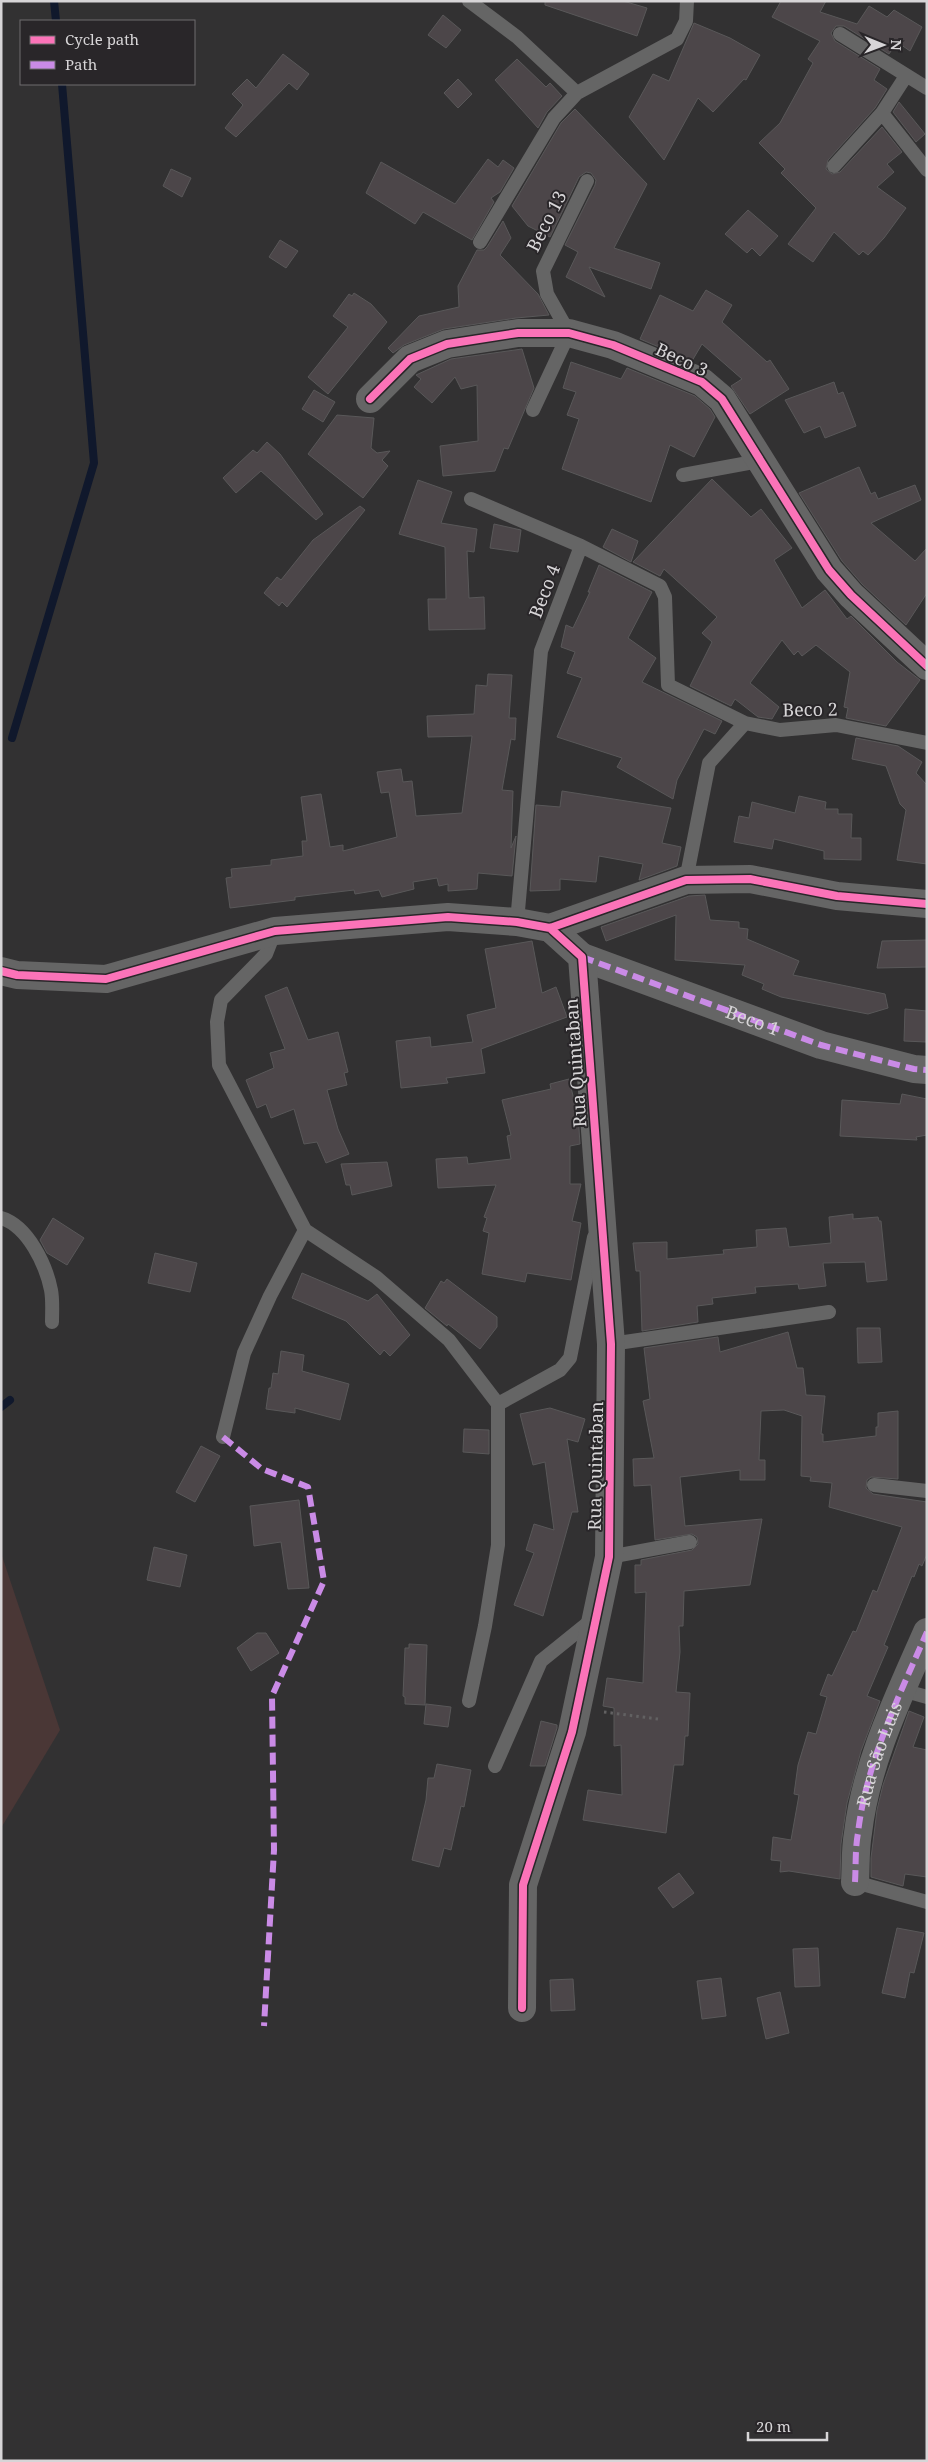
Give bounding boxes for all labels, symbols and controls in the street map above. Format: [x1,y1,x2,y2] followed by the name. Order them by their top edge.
[20,20,195,85] legend
[858,20,908,70] north arrow
[65,29,140,49] text: Cycle path
[887,40,906,51] text: N
[65,54,98,74] text: Path
[520,186,572,256] street label: Beco 13
[652,336,712,382] street label: Beco 3
[523,561,565,621] street label: Beco 4
[782,697,838,721] street label: Beco 2
[558,997,591,1128] street label: Rua Quintaban
[723,999,783,1041] street label: Beco 1
[582,1401,608,1531] street label: Rua Quintaban
[850,1698,907,1809] street label: Rua São Luis
[748,2410,827,2442] scale bar
[756,2416,791,2436] text: 20 m

